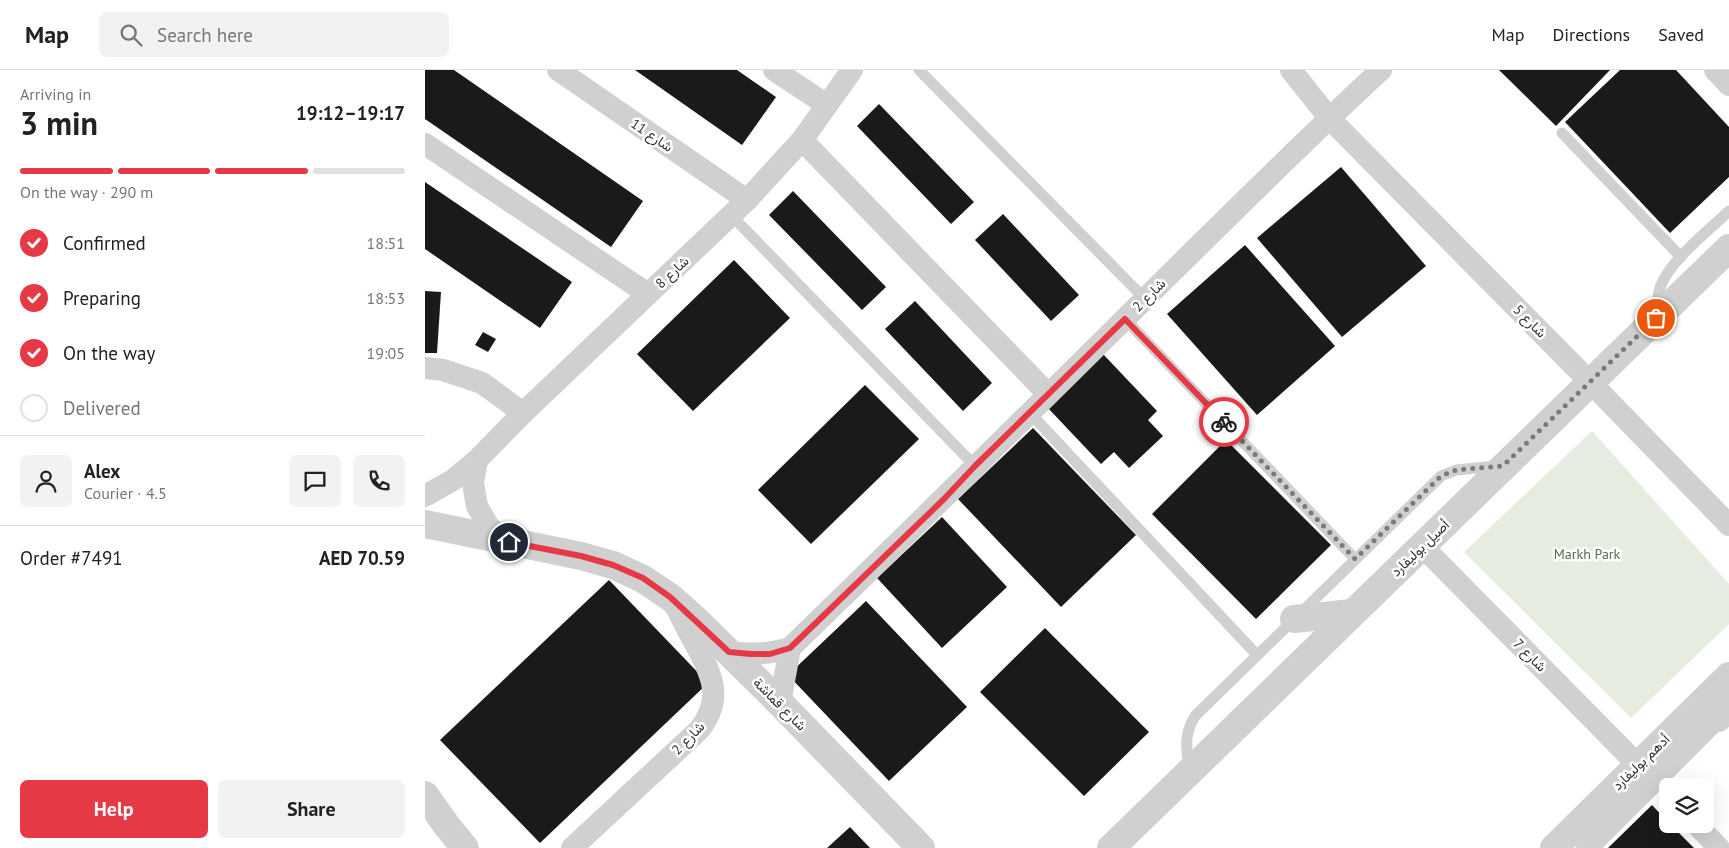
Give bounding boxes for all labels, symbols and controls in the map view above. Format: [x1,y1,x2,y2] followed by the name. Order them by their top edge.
[99,12,449,57] search box
[25,19,69,50] text: Map
[117,21,145,49] icon: search
[157,23,253,47] text: Search here
[1492,23,1524,46] text: Map
[1552,23,1630,46] text: Directions
[1658,23,1704,46] text: Saved
[20,84,91,104] text: Arriving in
[296,101,405,125] text: 19:12–19:17
[20,102,98,144] text: 3 min
[626,114,677,157] street label: شارع 11
[20,182,153,202] text: On the way · 290 m
[20,229,48,257] icon: check
[63,231,146,255] text: Confirmed
[367,233,405,253] text: 18:51
[651,252,694,294] street label: شارع 8
[1129,275,1171,317] street label: شارع 2
[20,284,48,312] icon: check
[63,286,141,310] text: Preparing
[367,288,405,308] text: 18:53
[1635,297,1677,339] pin
[1508,301,1550,343] street label: شارع 5
[1642,304,1670,332] icon: bag
[20,339,48,367] icon: check
[63,341,155,365] text: On the way
[367,343,405,363] text: 19:05
[63,396,141,420] text: Delivered
[1199,397,1249,447] courier
[1210,408,1238,436] icon: bike
[20,455,72,507] button: person
[289,455,341,507] button: chat
[353,455,405,507] button: phone
[84,459,120,483] text: Alex
[84,483,167,503] text: Courier · 4.5
[1387,516,1453,580] street label: أصيل بوليفارد
[488,521,530,563] pin
[495,528,523,556] icon: home
[1554,545,1621,563] park label: Markh Park
[20,546,123,570] text: Order #7491
[319,546,405,570] text: AED 70.59
[1508,635,1550,677] street label: شارع 7
[748,673,811,736] street label: شارع قماشة
[668,718,710,760] street label: شارع 2
[1609,730,1673,794] street label: أدهم بوليفارد
[1659,778,1714,833] map controls
[1659,778,1714,833] button: layers
[20,780,208,838] button: Help
[218,780,405,838] button: Share

